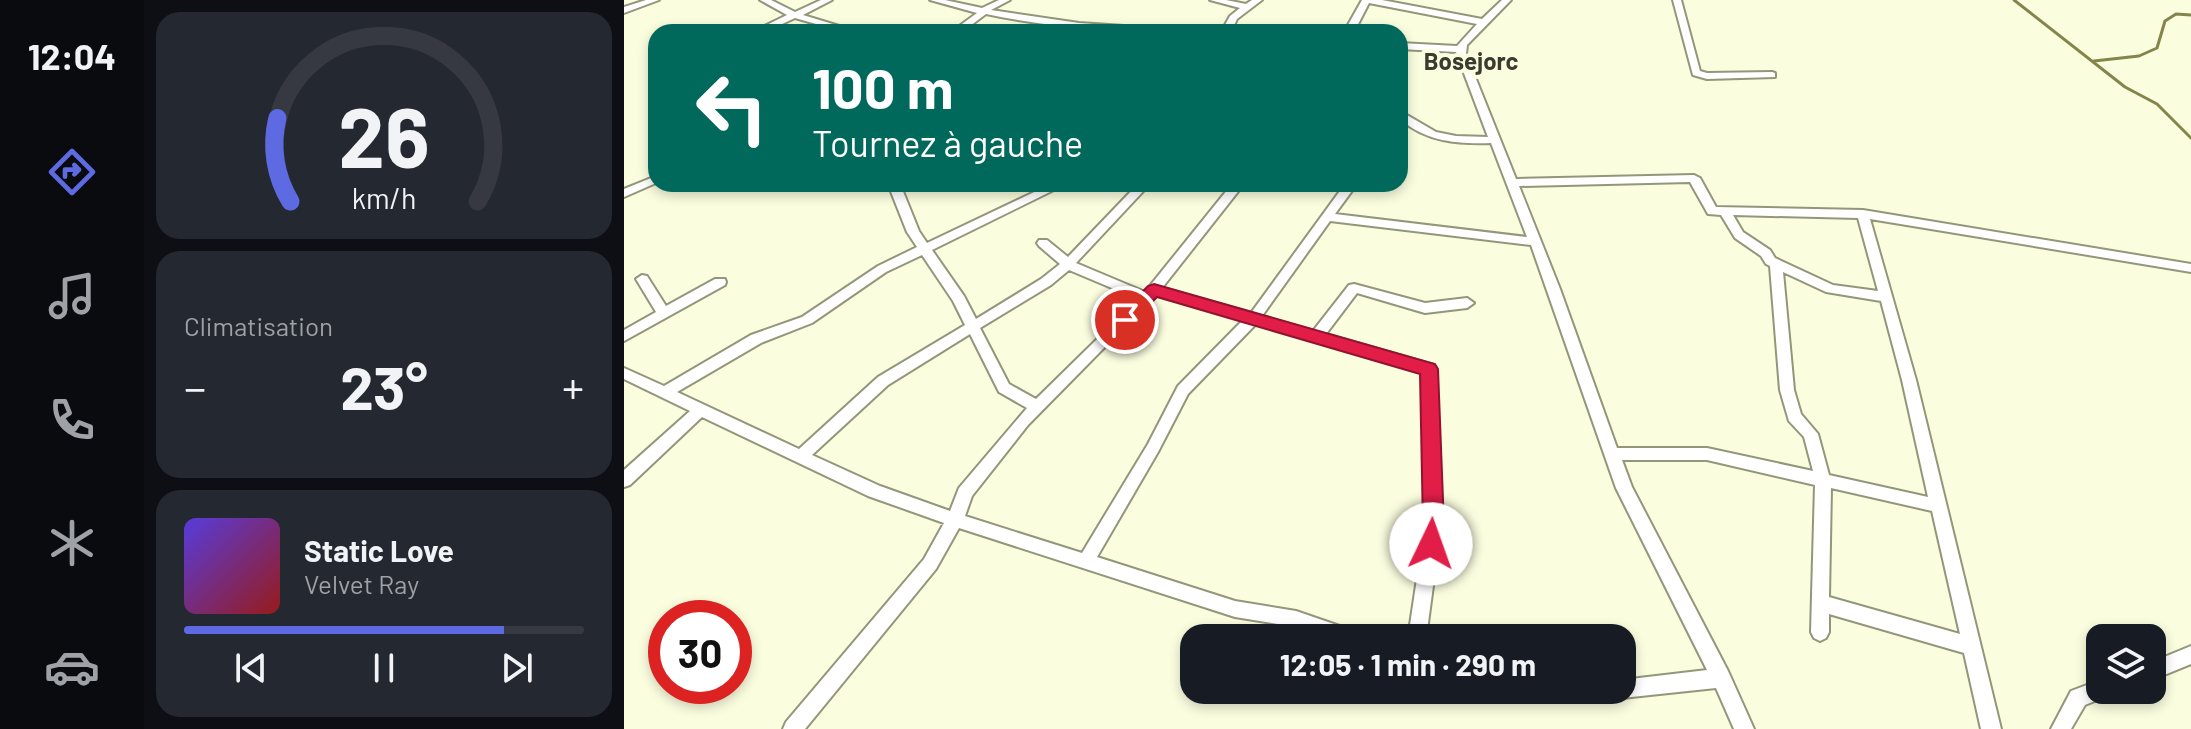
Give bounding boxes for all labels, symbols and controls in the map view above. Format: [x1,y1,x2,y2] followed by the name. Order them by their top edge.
[28,34,116,77] text: 12:04
[1424,46,1518,75] district label: Bosejorc
[812,53,954,120] text: 100 m
[680,56,784,160] icon: left
[338,84,430,184] text: 26
[812,121,1083,164] text: Tournez à gauche
[44,144,100,200] icon: directions
[352,180,416,215] text: km/h
[44,268,100,324] icon: music
[1091,286,1159,354] pin
[1103,298,1147,342] icon: arrive
[184,310,333,341] text: Climatisation
[340,350,428,422] text: 23°
[184,360,206,413] text: −
[562,360,584,413] text: +
[44,392,100,448] icon: phone
[1389,502,1473,586] position arrow
[44,515,100,571] icon: climate
[304,532,454,568] text: Static Love
[304,568,419,599] text: Velvet Ray
[648,600,752,704] speed limit sign: 30
[2086,624,2166,704] map controls
[2086,624,2166,704] button: layers
[44,639,100,695] icon: car
[229,646,273,690] icon: previous
[362,646,406,690] icon: pause
[495,646,539,690] icon: next
[1280,646,1536,682] text: 12:05 · 1 min · 290 m

